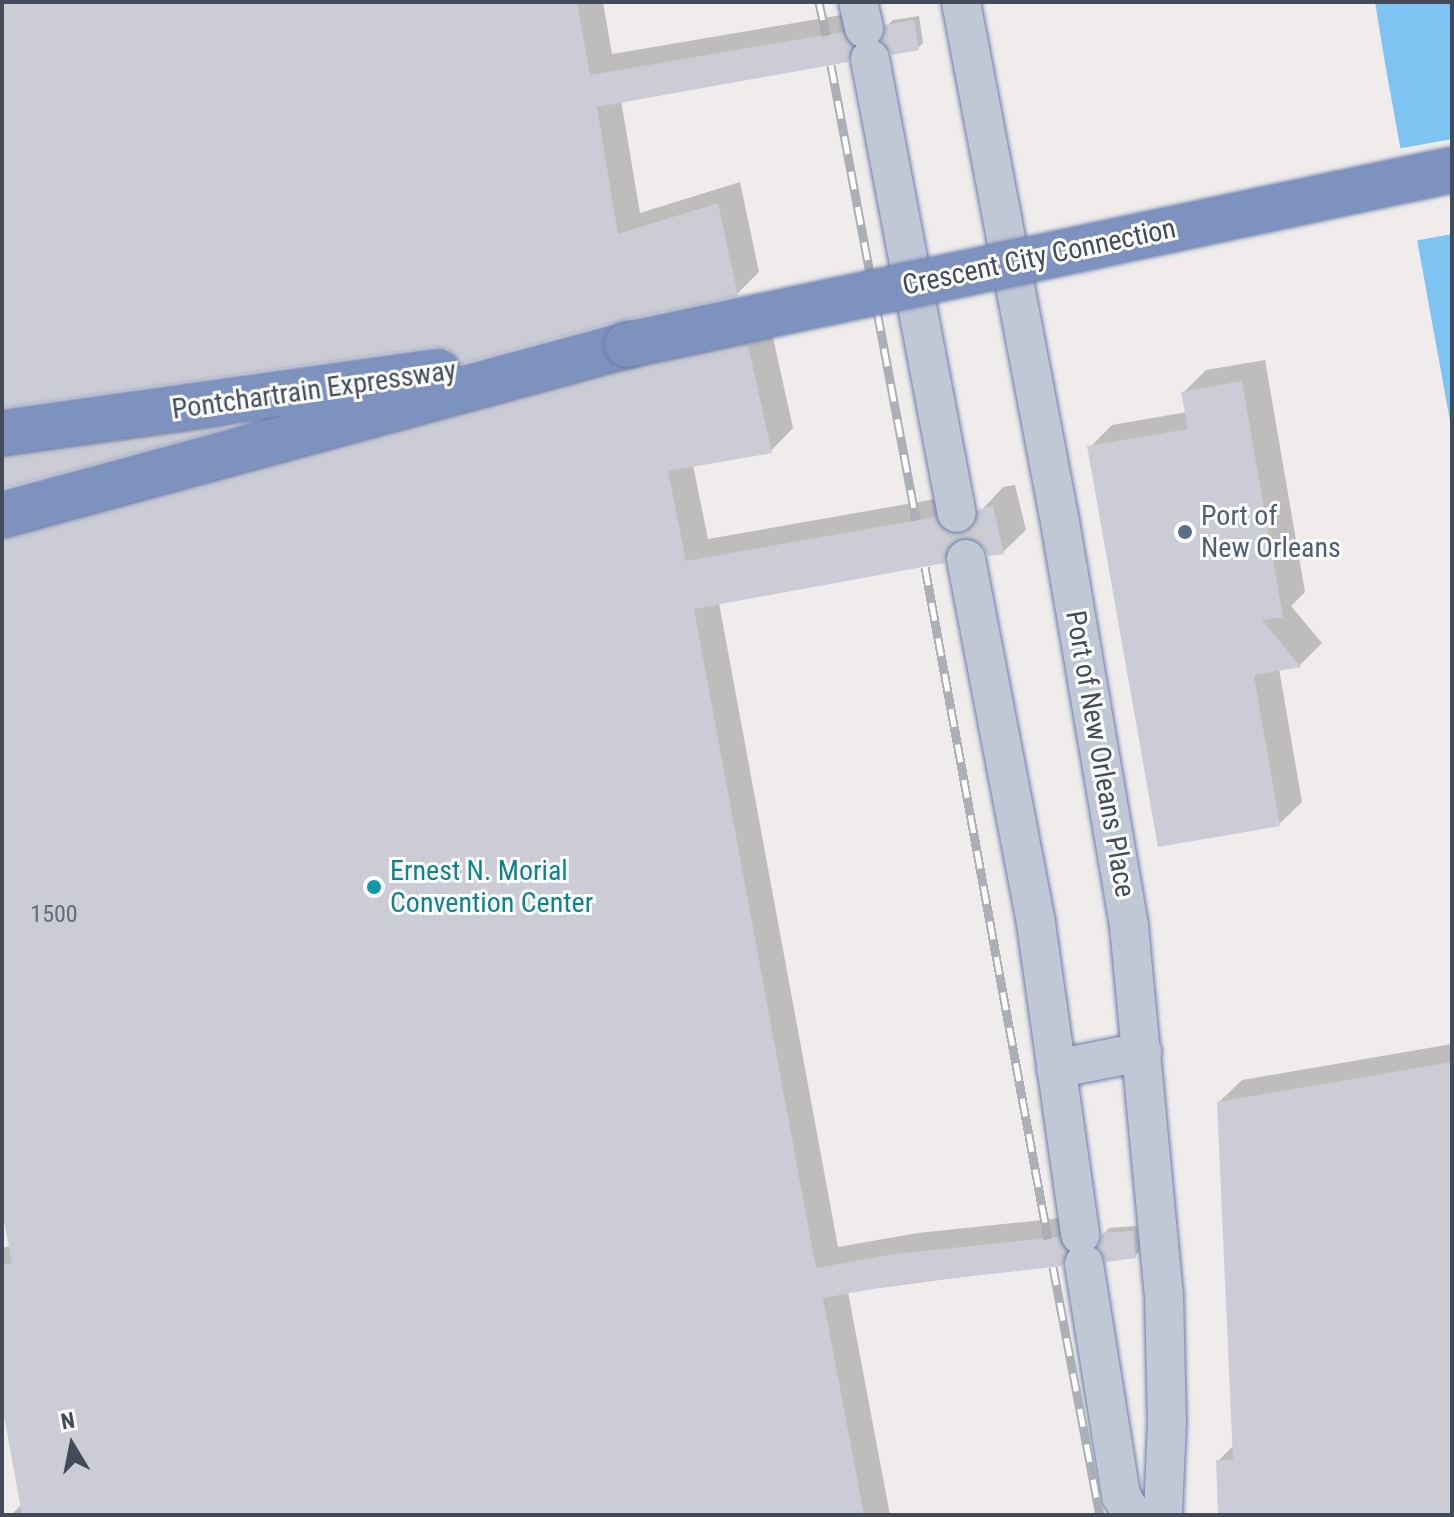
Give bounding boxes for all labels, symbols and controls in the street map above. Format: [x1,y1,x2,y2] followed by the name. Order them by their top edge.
[899,212,1179,302] street label: Crescent City Connection
[170,353,458,427] street label: Pontchartrain Expressway
[1201,499,1341,565] place label: Port of New Orleans
[1176,523,1194,541] marker: Port of New Orleans
[1058,608,1142,900] street label: Port of New Orleans Place
[390,854,593,920] place label: Ernest N. Morial Convention Center
[365,878,383,896] marker: Ernest N. Morial Convention Center
[30,901,78,929] house number: 1500
[32,1405,112,1485] north arrow
[59,1407,77,1434] text: N

